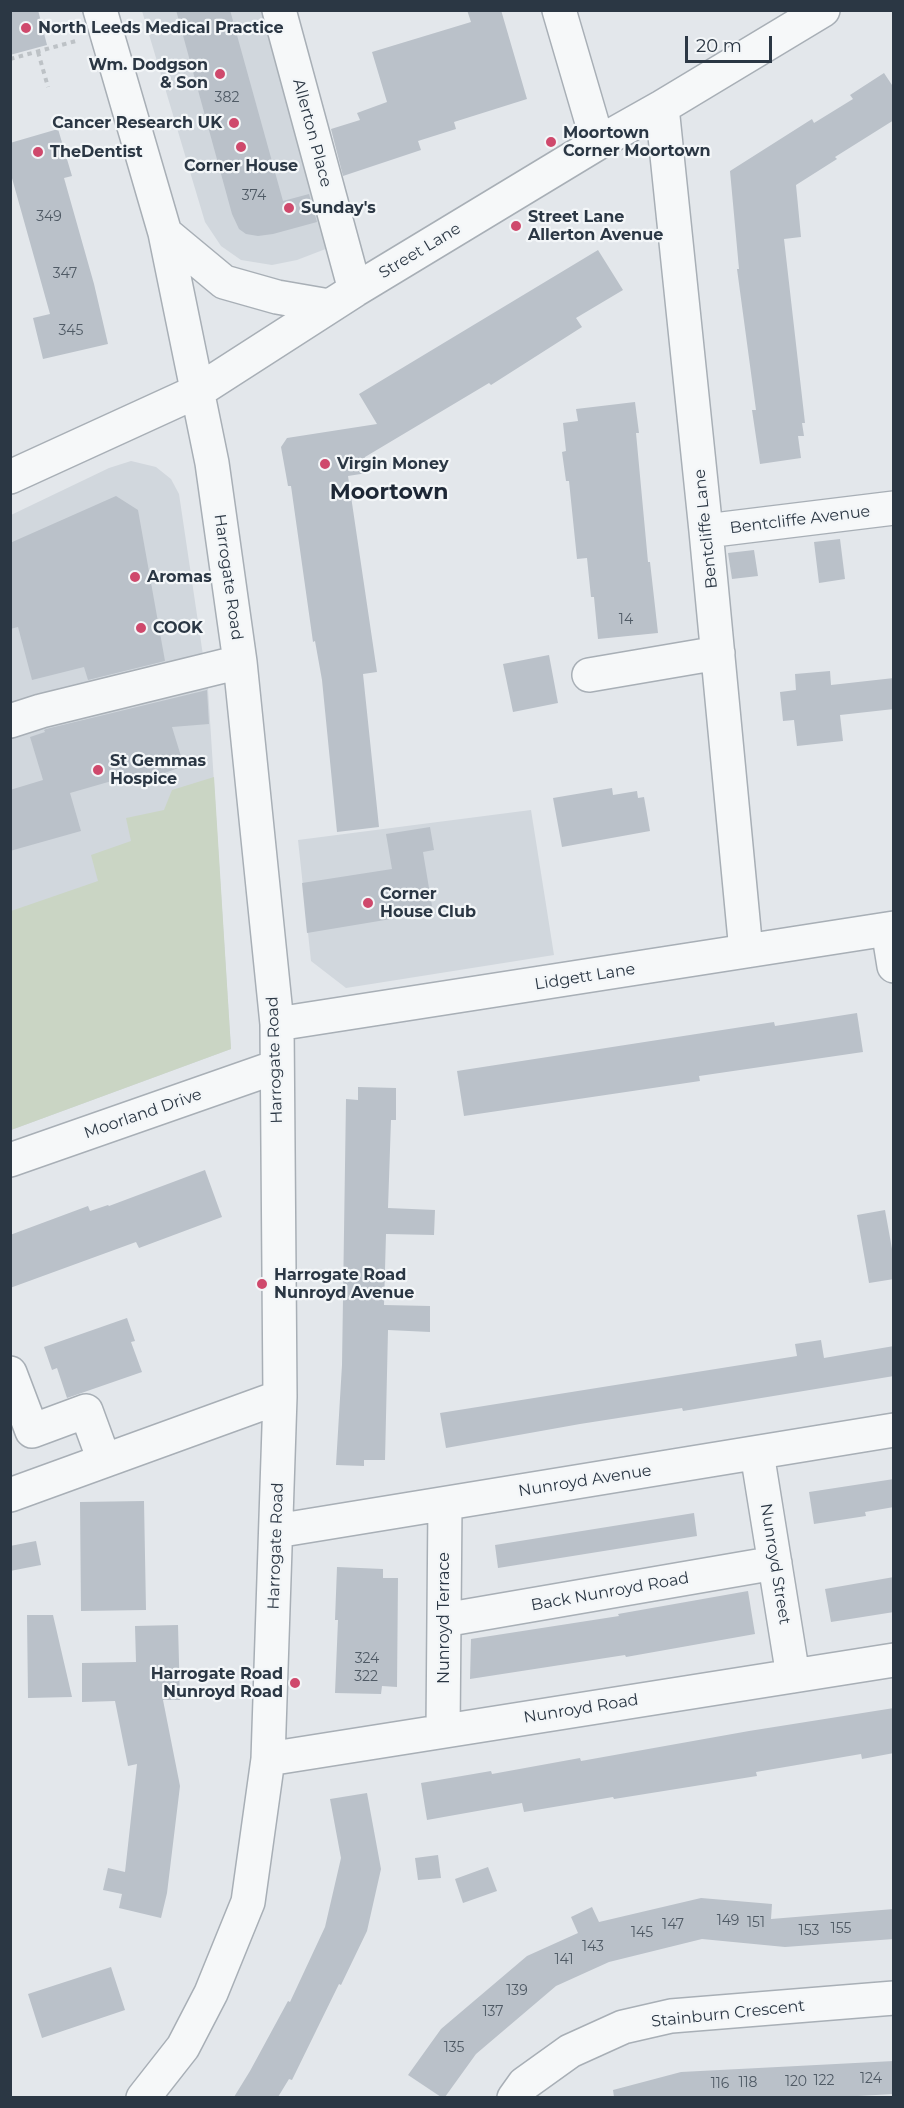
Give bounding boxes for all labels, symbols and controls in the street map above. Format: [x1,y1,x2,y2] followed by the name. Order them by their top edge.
[38,18,283,38] place label: North Leeds Medical Practice
[19,21,33,35] marker: North Leeds Medical Practice
[688,24,775,62] scale bar
[696,35,742,57] text: 20 m
[88,55,208,93] place label: Wm. Dodgson & Son
[213,67,227,81] marker: Wm. Dodgson & Son
[288,77,336,189] street label: Allerton Place
[215,90,239,106] house number: 382
[52,113,222,133] place label: Cancer Research UK
[227,116,241,130] marker: Cancer Research UK
[563,123,711,161] place label: Moortown Corner Moortown
[544,135,558,149] marker: Moortown Corner Moortown
[234,140,248,154] marker: Corner House
[50,142,143,162] place label: TheDentist
[31,145,45,159] marker: TheDentist
[184,156,298,176] place label: Corner House
[242,188,266,204] house number: 374
[301,198,376,218] place label: Sunday's
[282,201,296,215] marker: Sunday's
[528,207,663,245] place label: Street Lane Allerton Avenue
[36,209,62,225] house number: 349
[376,219,464,283] street label: Street Lane
[509,219,523,233] marker: Street Lane Allerton Avenue
[53,266,77,282] house number: 347
[58,323,84,339] house number: 345
[337,454,449,474] place label: Virgin Money
[318,457,332,471] marker: Virgin Money
[690,468,722,590] street label: Bentcliffe Lane
[330,480,448,506] district label: Moortown
[729,502,871,538] street label: Bentcliffe Avenue
[210,513,246,641] street label: Harrogate Road
[147,567,212,587] place label: Aromas
[128,570,142,584] marker: Aromas
[619,612,633,628] house number: 14
[153,618,203,638] place label: COOK
[134,621,148,635] marker: COOK
[110,751,206,789] place label: St Gemmas Hospice
[91,763,105,777] marker: St Gemmas Hospice
[380,884,476,922] place label: Corner House Club
[361,896,375,910] marker: Corner House Club
[533,960,637,994] street label: Lidgett Lane
[263,996,287,1124] street label: Harrogate Road
[82,1085,204,1143] street label: Moorland Drive
[274,1265,414,1303] place label: Harrogate Road Nunroyd Avenue
[255,1277,269,1291] marker: Harrogate Road Nunroyd Avenue
[517,1461,653,1501] street label: Nunroyd Avenue
[264,1482,288,1610] street label: Harrogate Road
[756,1502,794,1626] street label: Nunroyd Street
[434,1552,454,1684] street label: Nunroyd Terrace
[530,1569,690,1615] street label: Back Nunroyd Road
[355,1651,379,1667] house number: 324
[151,1664,283,1702] place label: Harrogate Road Nunroyd Road
[354,1669,378,1685] house number: 322
[288,1676,302,1690] marker: Harrogate Road Nunroyd Road
[522,1690,640,1728] street label: Nunroyd Road
[717,1913,739,1929] house number: 149
[747,1915,765,1931] house number: 151
[662,1917,684,1933] house number: 147
[831,1921,851,1937] house number: 155
[799,1923,819,1939] house number: 153
[631,1925,653,1941] house number: 145
[582,1939,604,1955] house number: 143
[554,1952,574,1968] house number: 141
[506,1983,528,1999] house number: 139
[650,1996,806,2032] street label: Stainburn Crescent
[482,2004,504,2020] house number: 137
[444,2040,464,2056] house number: 135
[860,2071,882,2087] house number: 124
[814,2073,834,2089] house number: 122
[785,2074,807,2090] house number: 120
[738,2075,758,2091] house number: 118
[711,2076,729,2092] house number: 116

